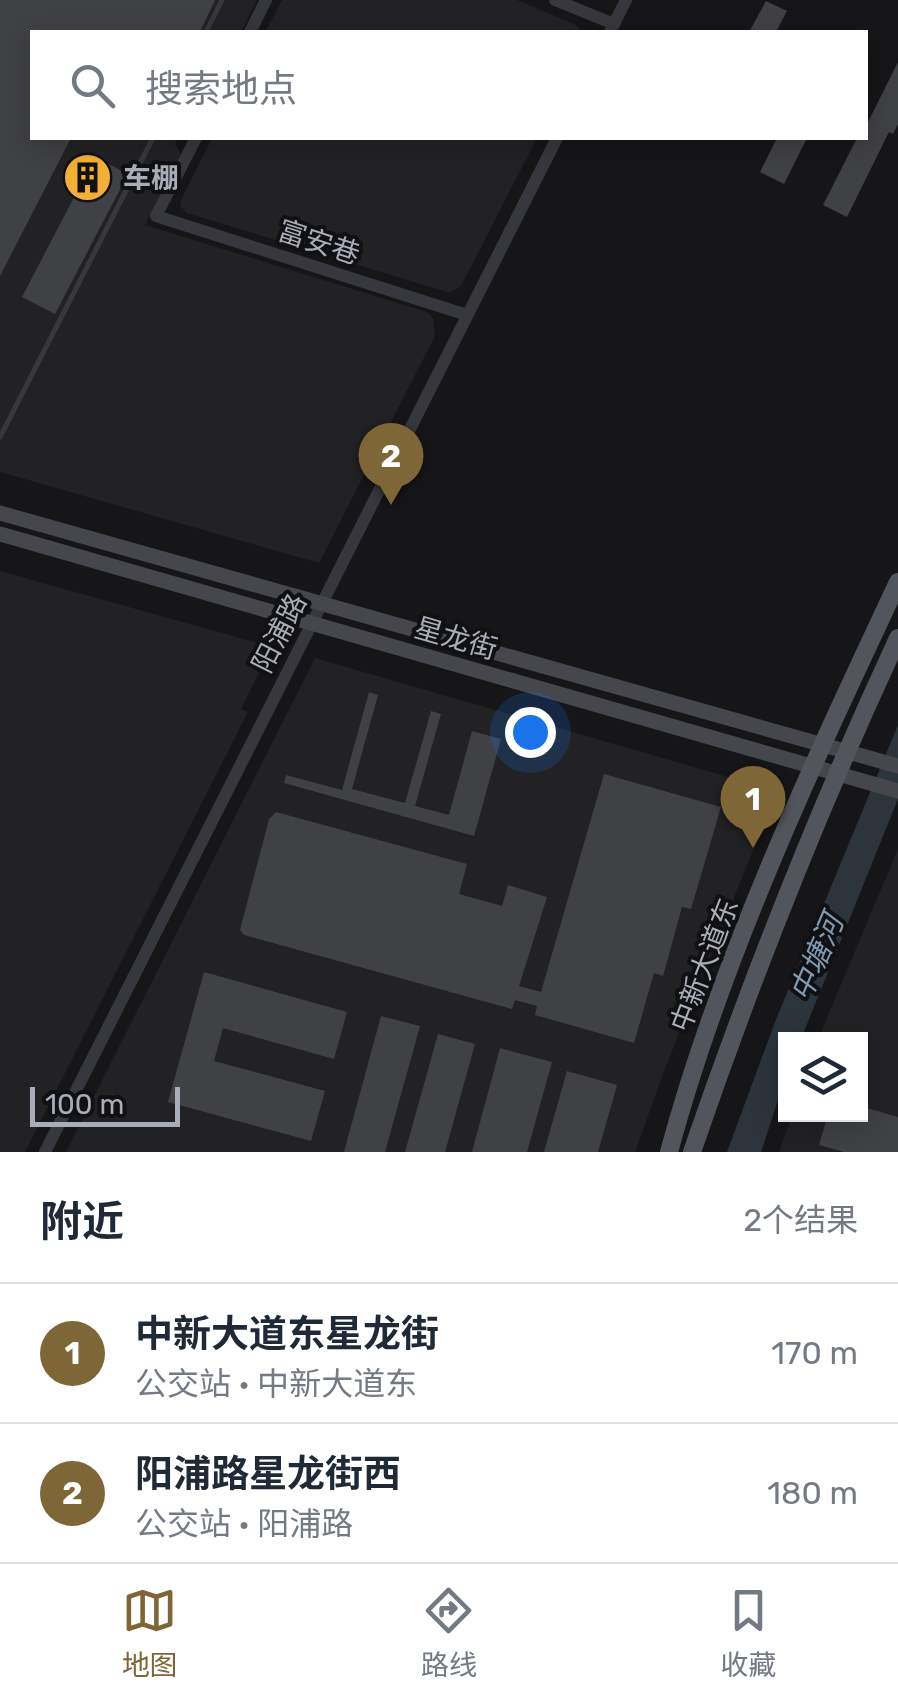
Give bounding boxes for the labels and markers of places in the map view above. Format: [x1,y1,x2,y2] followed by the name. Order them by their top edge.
[62,152,114,204] building icon: 车棚
[123,162,179,195] place label: 车棚
[358,422,424,505] pin: 2
[720,766,786,848] pin: 1

